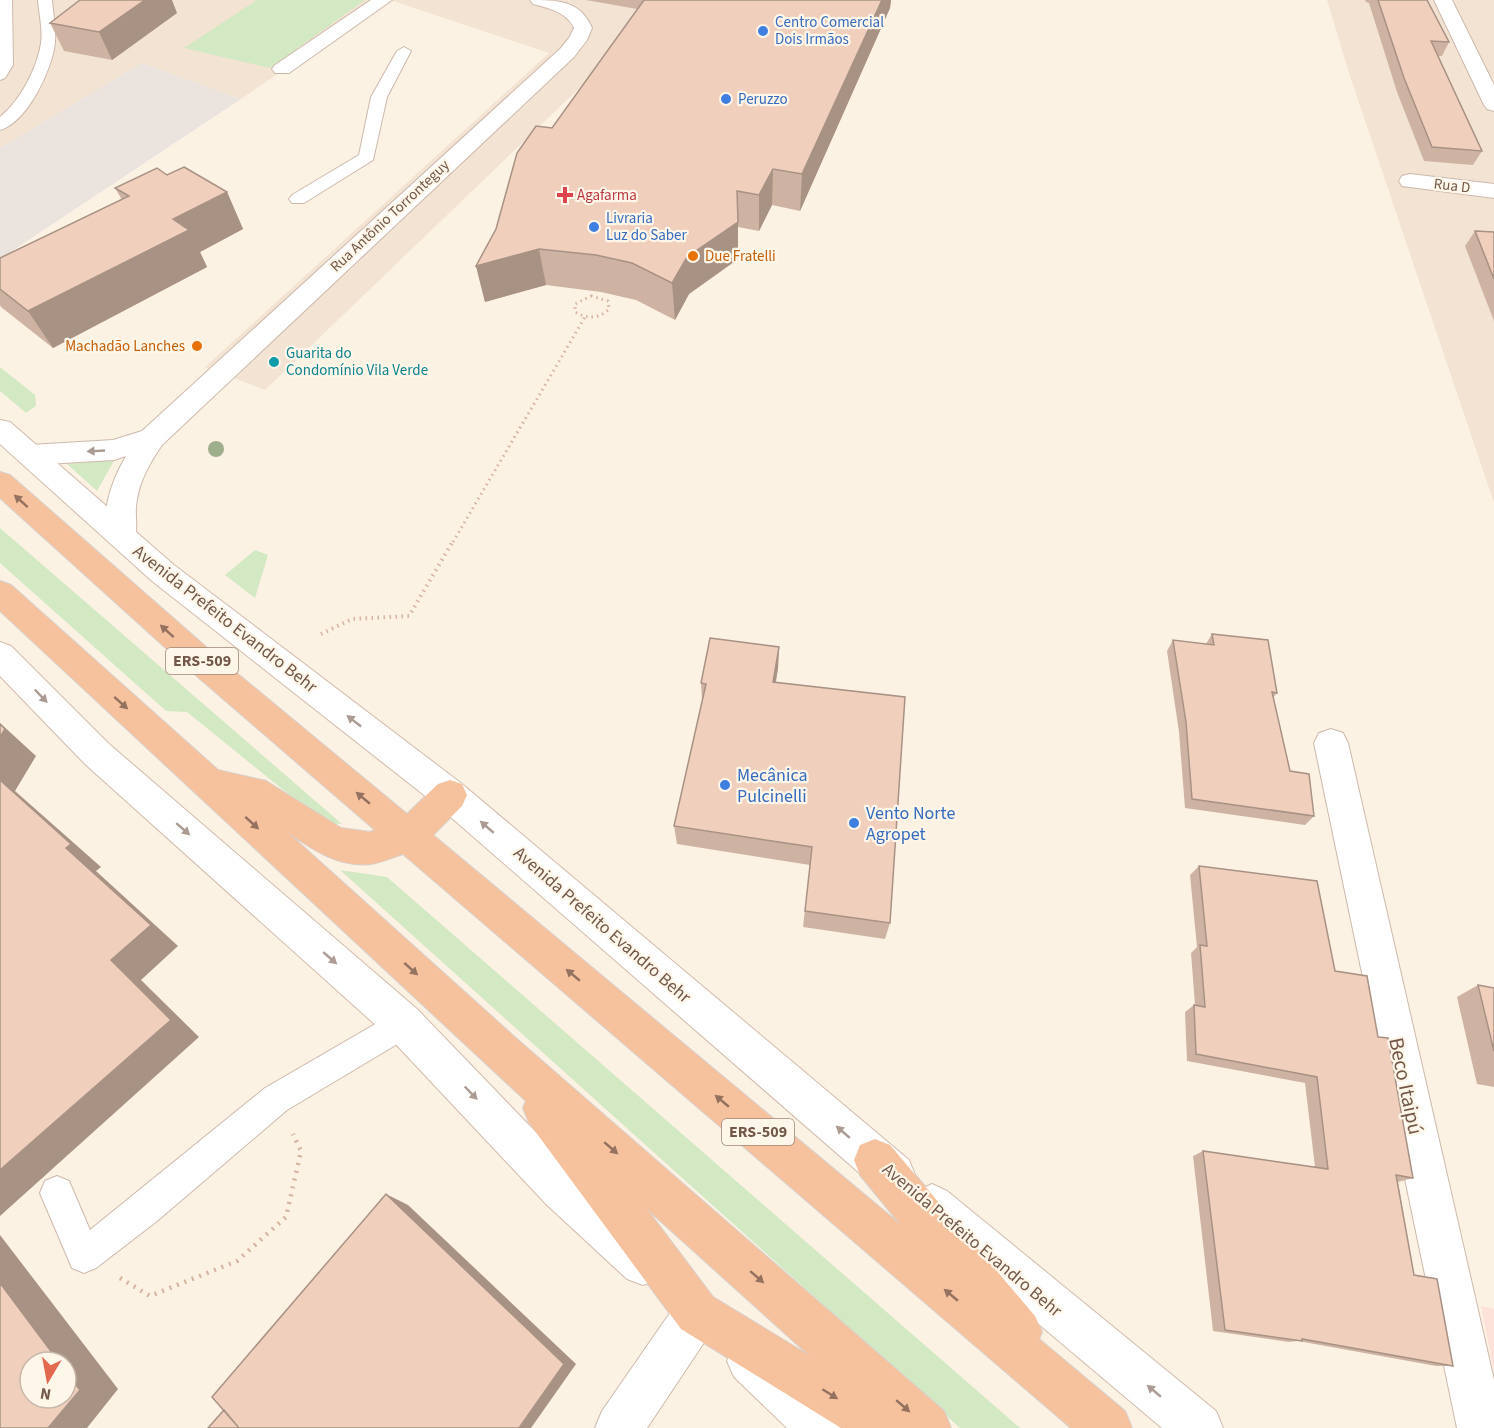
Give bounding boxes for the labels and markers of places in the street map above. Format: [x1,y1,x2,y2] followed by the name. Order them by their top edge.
[775,12,884,50] place label: Centro Comercial Dois Irmãos
[756,24,770,38] marker: Centro Comercial Dois Irmãos
[738,89,788,110] place label: Peruzzo
[719,92,733,106] marker: Peruzzo
[577,185,637,206] place label: Agafarma
[558,188,572,202] marker: Agafarma
[606,208,687,246] place label: Livraria Luz do Saber
[587,220,601,234] marker: Livraria Luz do Saber
[705,246,776,267] place label: Due Fratelli
[686,249,700,263] marker: Due Fratelli
[65,336,185,357] place label: Machadão Lanches
[190,339,204,353] marker: Machadão Lanches
[286,343,428,381] place label: Guarita do Condomínio Vila Verde
[267,355,281,369] marker: Guarita do Condomínio Vila Verde
[737,763,808,809] place label: Mecânica Pulcinelli
[718,778,732,792] marker: Mecânica Pulcinelli
[866,801,955,847] place label: Vento Norte Agropet
[847,816,861,830] marker: Vento Norte Agropet

